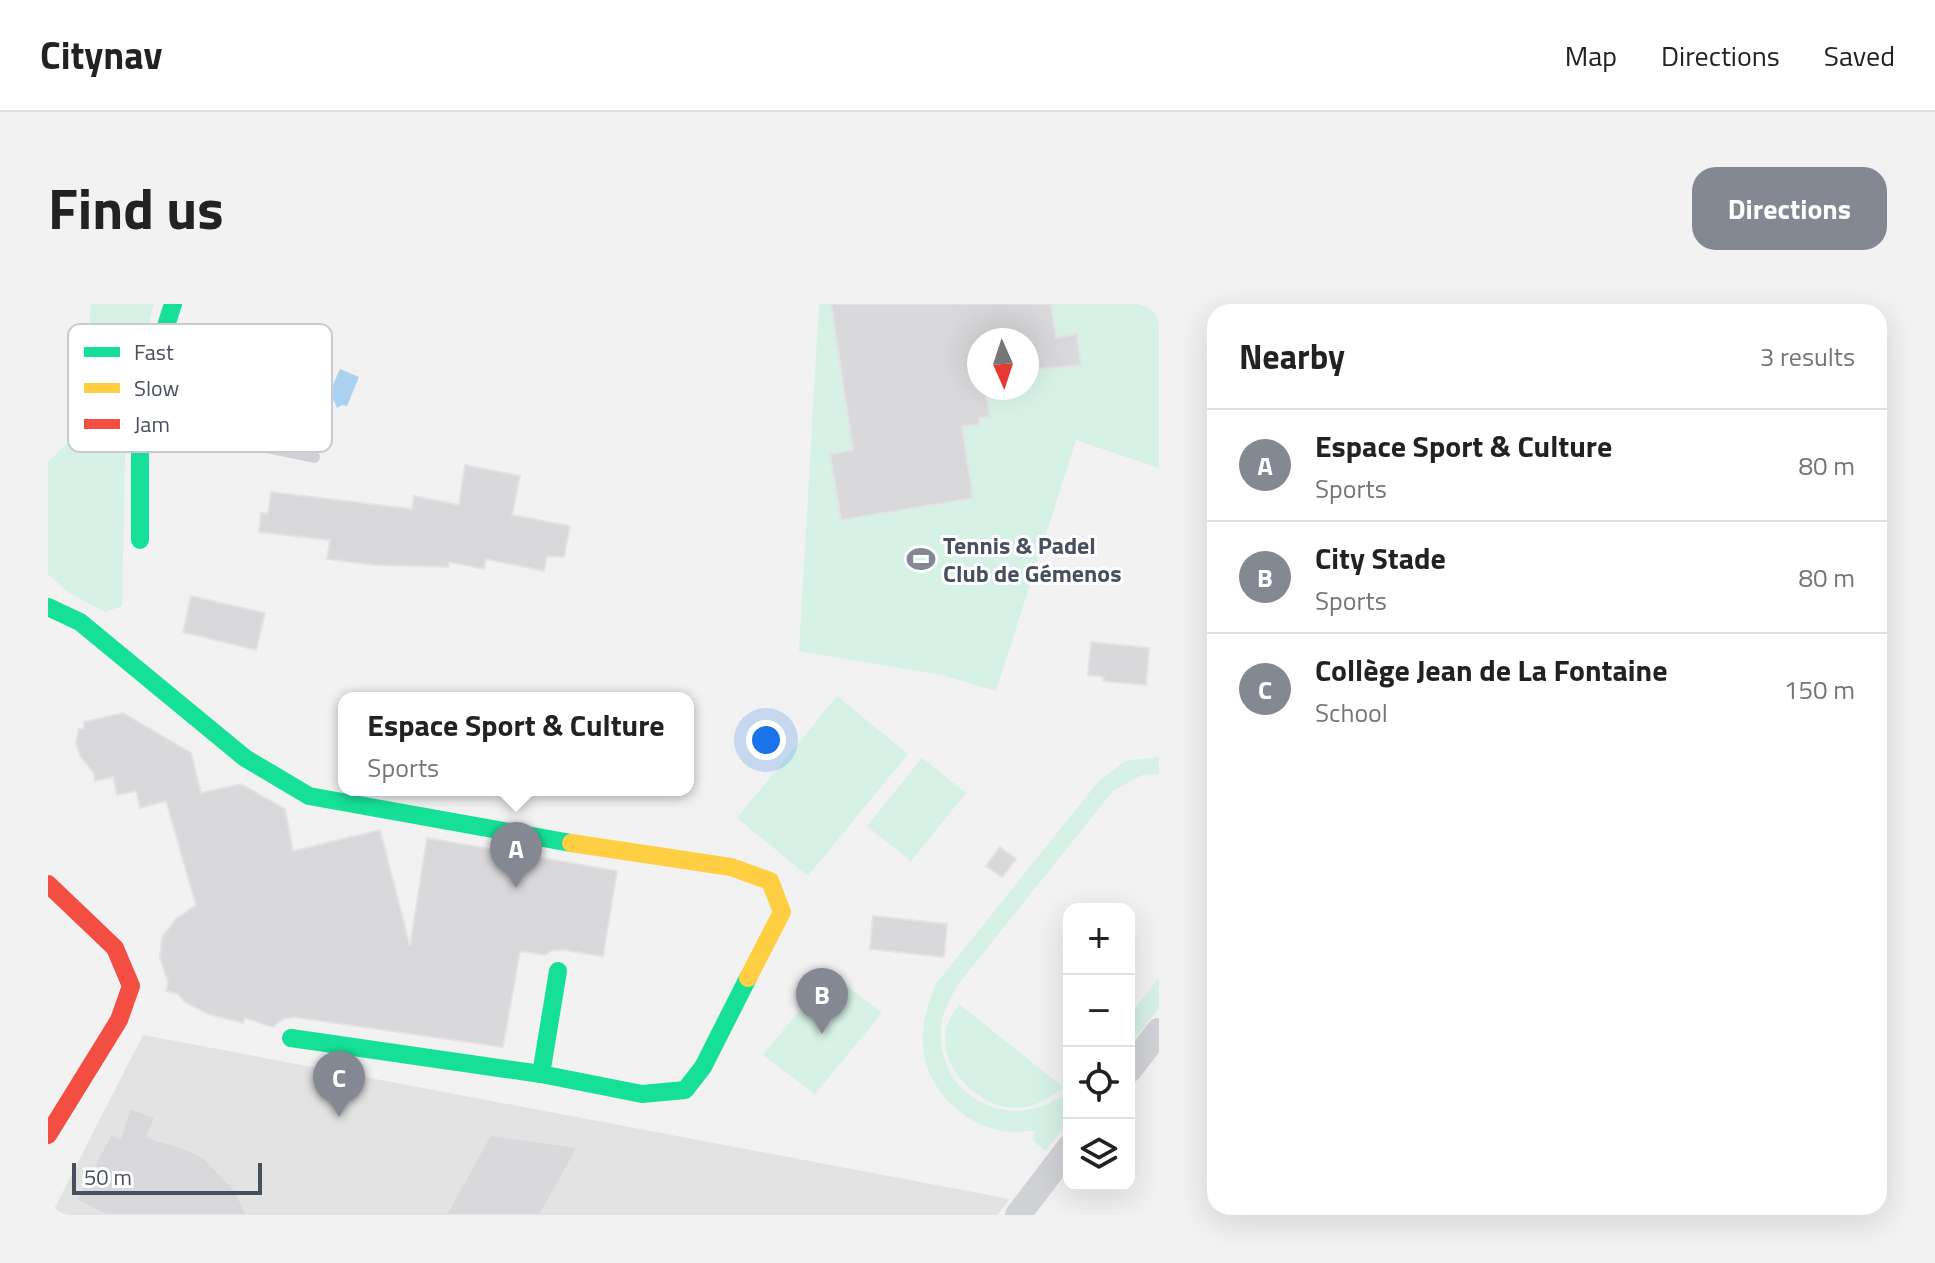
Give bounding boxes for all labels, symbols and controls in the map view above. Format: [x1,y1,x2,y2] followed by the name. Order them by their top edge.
[40,26,162,84] text: Citynav
[1565,34,1617,77] text: Map
[1661,34,1780,77] text: Directions
[1824,34,1895,77] text: Saved
[48,166,224,251] text: Find us
[1692,167,1887,250] button: Directions
[68,324,332,452] legend
[967,328,1039,400] north arrow
[1239,330,1345,382] text: Nearby
[134,335,174,369] text: Fast
[1760,337,1855,376] text: 3 results
[134,371,180,405] text: Slow
[134,407,170,441] text: Jam
[1315,423,1612,469] text: Espace Sport & Culture
[1257,446,1273,485] text: A
[1798,446,1855,485] text: 80 m
[1315,469,1387,508] text: Sports
[943,527,1121,591] place label: Tennis & Padel Club de Gémenos
[1315,535,1446,581] text: City Stade
[906,544,936,574] sports icon: Tennis & Padel Club de Gémenos
[1257,558,1273,597] text: B
[1798,558,1855,597] text: 80 m
[1315,581,1387,620] text: Sports
[1315,647,1667,693] text: Collège Jean de La Fontaine
[1258,670,1272,709] text: C
[1784,670,1855,709] text: 150 m
[338,692,694,796] popup
[1315,693,1388,732] text: School
[367,702,665,748] text: Espace Sport & Culture
[746,720,786,760] your location
[367,748,439,787] text: Sports
[490,822,542,888] pin: A
[1063,903,1135,1191] map controls
[1063,903,1135,975] button: +
[796,968,848,1034] pin: B
[1063,975,1135,1047] button: −
[1063,1047,1135,1119] button: locate
[313,1051,365,1117] pin: C
[1063,1119,1135,1191] button: layers
[72,1159,262,1195] scale bar
[84,1160,132,1194] text: 50 m

